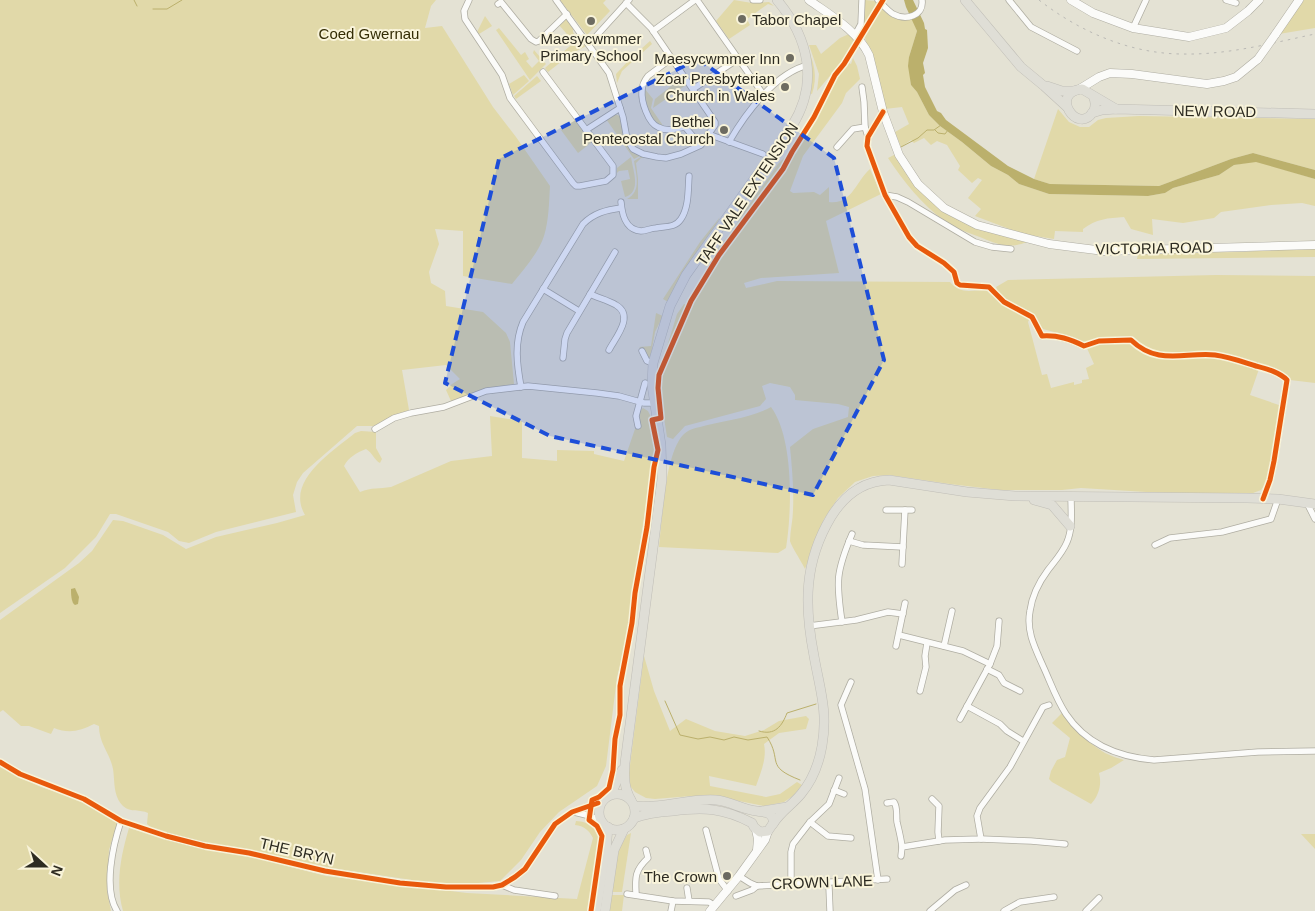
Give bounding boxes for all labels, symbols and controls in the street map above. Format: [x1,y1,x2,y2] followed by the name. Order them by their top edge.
[752,11,841,28] place label: Tabor Chapel
[736,13,748,25] marker: Tabor Chapel
[585,15,597,27] marker: Maesycwmmer Primary School
[319,25,419,42] park label: Coed Gwernau
[540,30,642,64] place label: Maesycwmmer Primary School
[654,50,780,67] place label: Maesycwmmer Inn
[784,52,796,64] marker: Maesycwmmer Inn
[656,70,775,104] place label: Zoar Presbyterian Church in Wales
[779,81,791,93] marker: Zoar Presbyterian Church in Wales
[1174,102,1257,120] street label: NEW ROAD
[583,113,714,147] place label: Bethel Pentecostal Church
[693,119,801,269] street label: TAFF VALE EXTENSION
[718,124,730,136] marker: Bethel Pentecostal Church
[1095,238,1213,258] street label: VICTORIA ROAD
[258,834,336,868] street label: THE BRYN
[20,841,70,891] north arrow
[48,863,66,878] text: N
[644,868,717,885] place label: The Crown
[721,870,733,882] marker: The Crown
[771,872,873,892] street label: CROWN LANE

